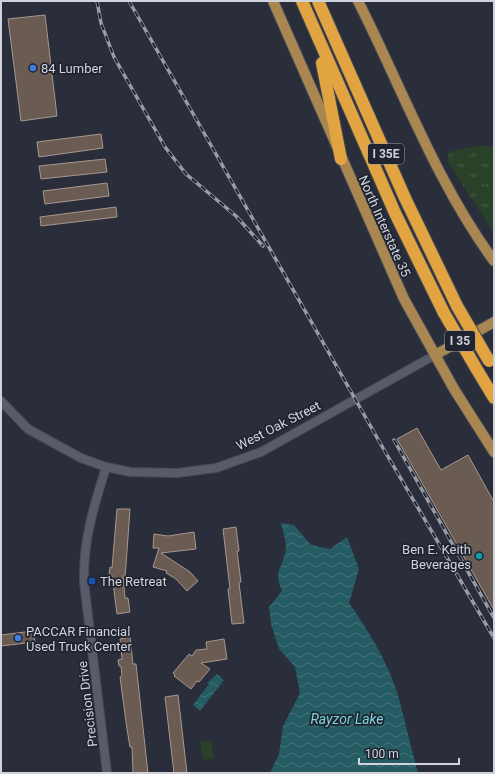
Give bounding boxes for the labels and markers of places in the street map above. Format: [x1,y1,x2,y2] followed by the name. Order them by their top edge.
[41,61,103,76] place label: 84 Lumber
[28,63,38,73] marker: 84 Lumber
[402,542,471,572] place label: Ben E. Keith Beverages
[474,551,484,561] marker: Ben E. Keith Beverages
[100,574,167,589] place label: The Retreat
[87,576,97,586] marker: The Retreat
[26,624,132,654] place label: PACCAR Financial Used Truck Center
[13,633,23,643] marker: PACCAR Financial Used Truck Center

